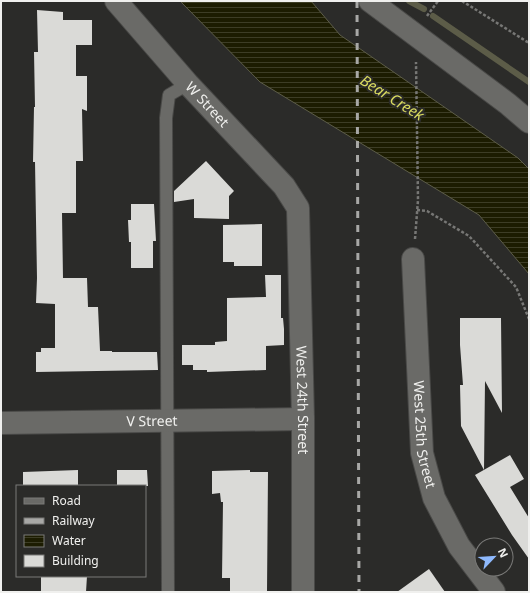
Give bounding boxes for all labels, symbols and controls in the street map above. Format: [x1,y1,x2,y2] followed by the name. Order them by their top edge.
[357,70,429,125] water label: Bear Creek
[182,77,234,131] street label: W Street
[292,345,313,454] street label: West 24th Street
[410,380,441,490] street label: West 25th Street
[126,411,178,430] street label: V Street
[16,485,146,577] legend
[52,492,81,509] text: Road
[52,512,96,529] text: Railway
[52,532,86,549] text: Water
[474,537,514,577] north arrow
[495,545,512,560] text: N
[52,552,99,569] text: Building

